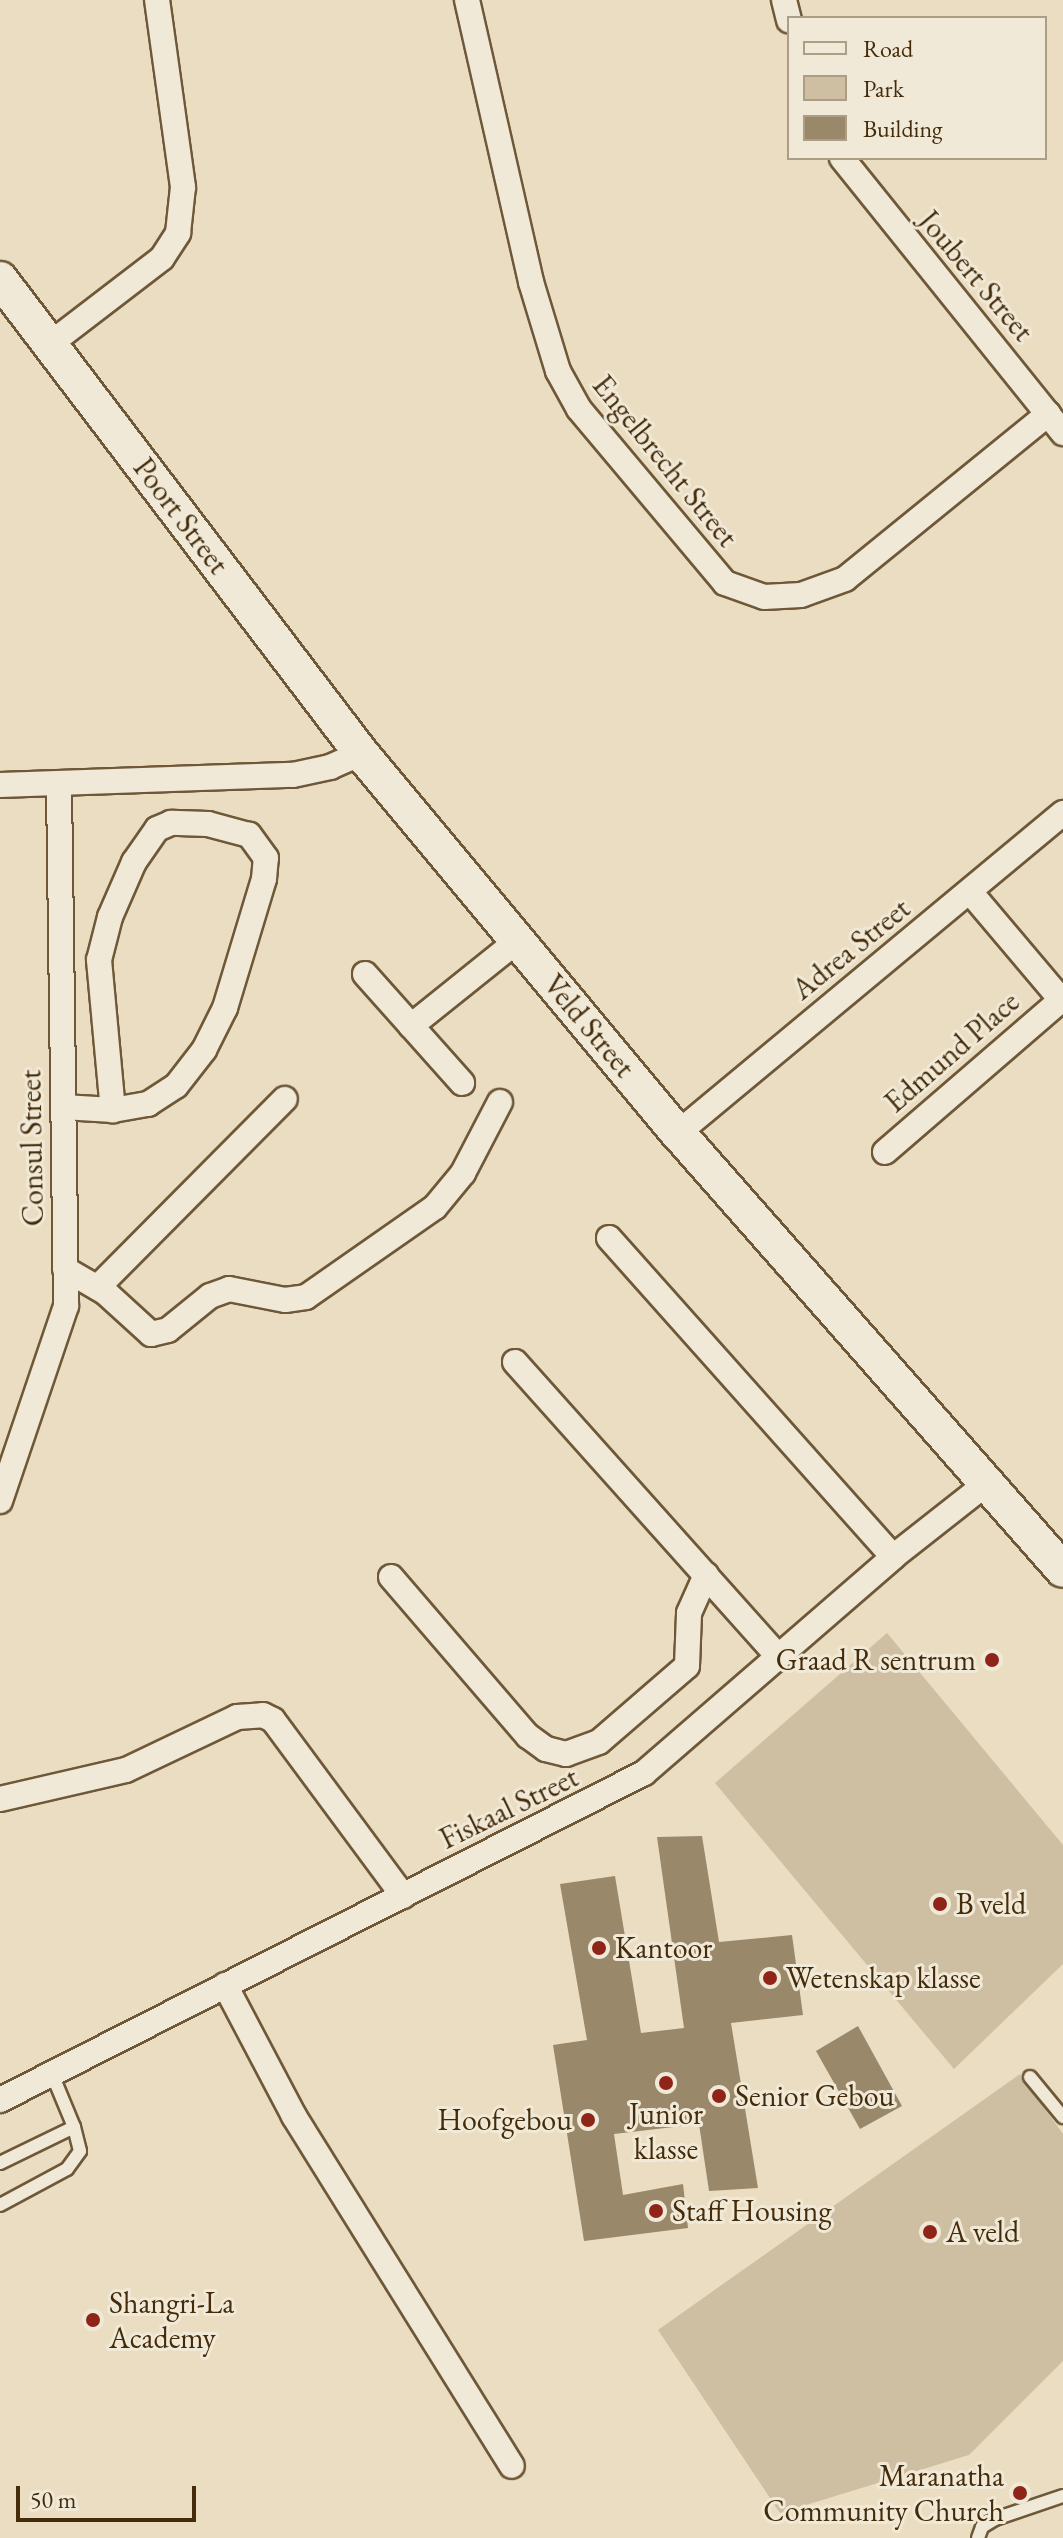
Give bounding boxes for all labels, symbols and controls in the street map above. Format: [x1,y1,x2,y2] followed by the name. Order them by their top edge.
[787,16,1047,160] legend
[863,33,913,64] text: Road
[863,73,904,104] text: Park
[863,113,943,144] text: Building
[911,203,1041,349] street label: Joubert Street
[585,368,745,554] street label: Engelbrecht Street
[126,451,236,581] street label: Poort Street
[785,890,917,1008] street label: Adrea Street
[536,967,642,1085] street label: Veld Street
[877,984,1027,1120] street label: Edmund Place
[13,1069,51,1227] street label: Consul Street
[776,1642,976,1678] place label: Graad R sentrum
[983,1651,1001,1669] marker: Graad R sentrum
[434,1759,584,1857] street label: Fiskaal Street
[956,1886,1026,1922] place label: B veld
[931,1895,949,1913] marker: B veld
[615,1930,712,1966] place label: Kantoor
[590,1939,608,1957] marker: Kantoor
[786,1960,981,1996] place label: Wetenskap klasse
[761,1969,779,1987] marker: Wetenskap klasse
[657,2074,675,2092] marker: Junior klasse
[735,2078,894,2114] place label: Senior Gebou
[710,2087,728,2105] marker: Senior Gebou
[629,2096,703,2166] place label: Junior klasse
[438,2102,572,2138] place label: Hoofgebou
[579,2111,597,2129] marker: Hoofgebou
[672,2193,831,2229] place label: Staff Housing
[647,2202,665,2220] marker: Staff Housing
[946,2214,1019,2250] place label: A veld
[921,2223,939,2241] marker: A veld
[109,2285,234,2356] place label: Shangri-La Academy
[84,2311,102,2329] marker: Shangri-La Academy
[763,2458,1004,2528] place label: Maranatha Community Church
[20,2470,200,2520] scale bar
[30,2484,77,2515] text: 50 m
[1011,2484,1029,2502] marker: Maranatha Community Church

